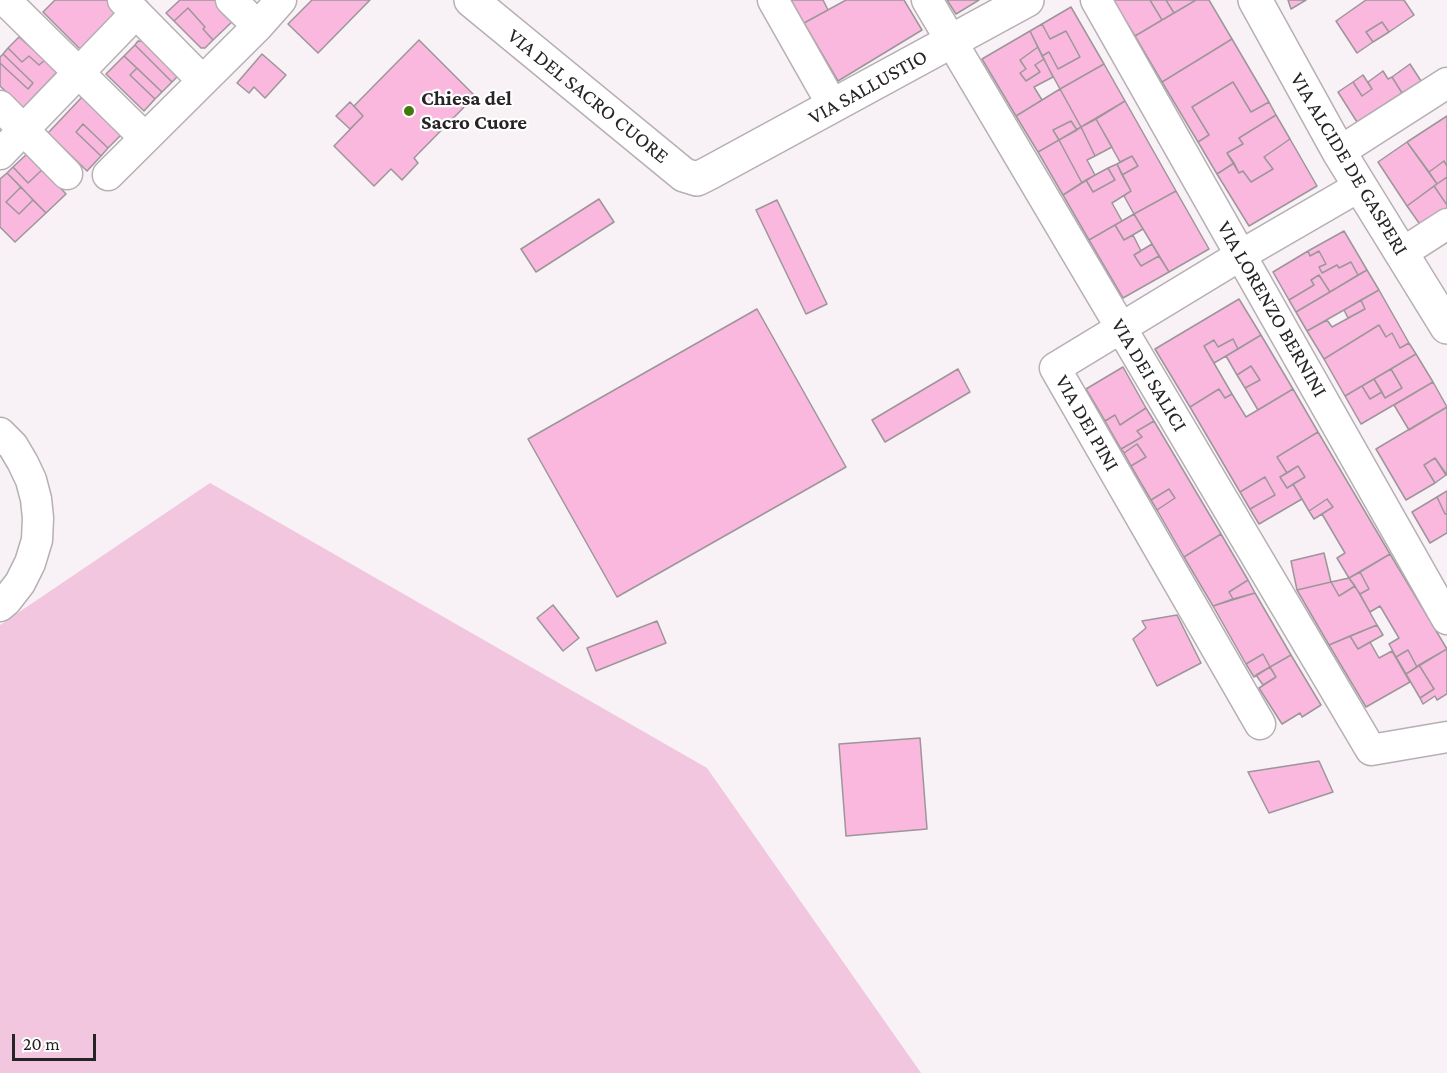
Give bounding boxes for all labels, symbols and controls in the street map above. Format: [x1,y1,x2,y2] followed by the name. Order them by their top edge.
[502,23,674,169] street label: VIA DEL SACRO CUORE
[804,44,932,130] street label: VIA SALLUSTIO
[1284,68,1414,260] street label: VIA ALCIDE DE GASPERI
[421,86,527,136] place label: Chiesa del Sacro Cuore
[402,104,416,118] marker: Chiesa del Sacro Cuore
[1211,216,1333,402] street label: VIA LORENZO BERNINI
[1105,314,1193,436] street label: VIA DEI SALICI
[1049,370,1125,476] street label: VIA DEI PINI
[15,1022,99,1060] scale bar
[23,1034,60,1054] text: 20 m

